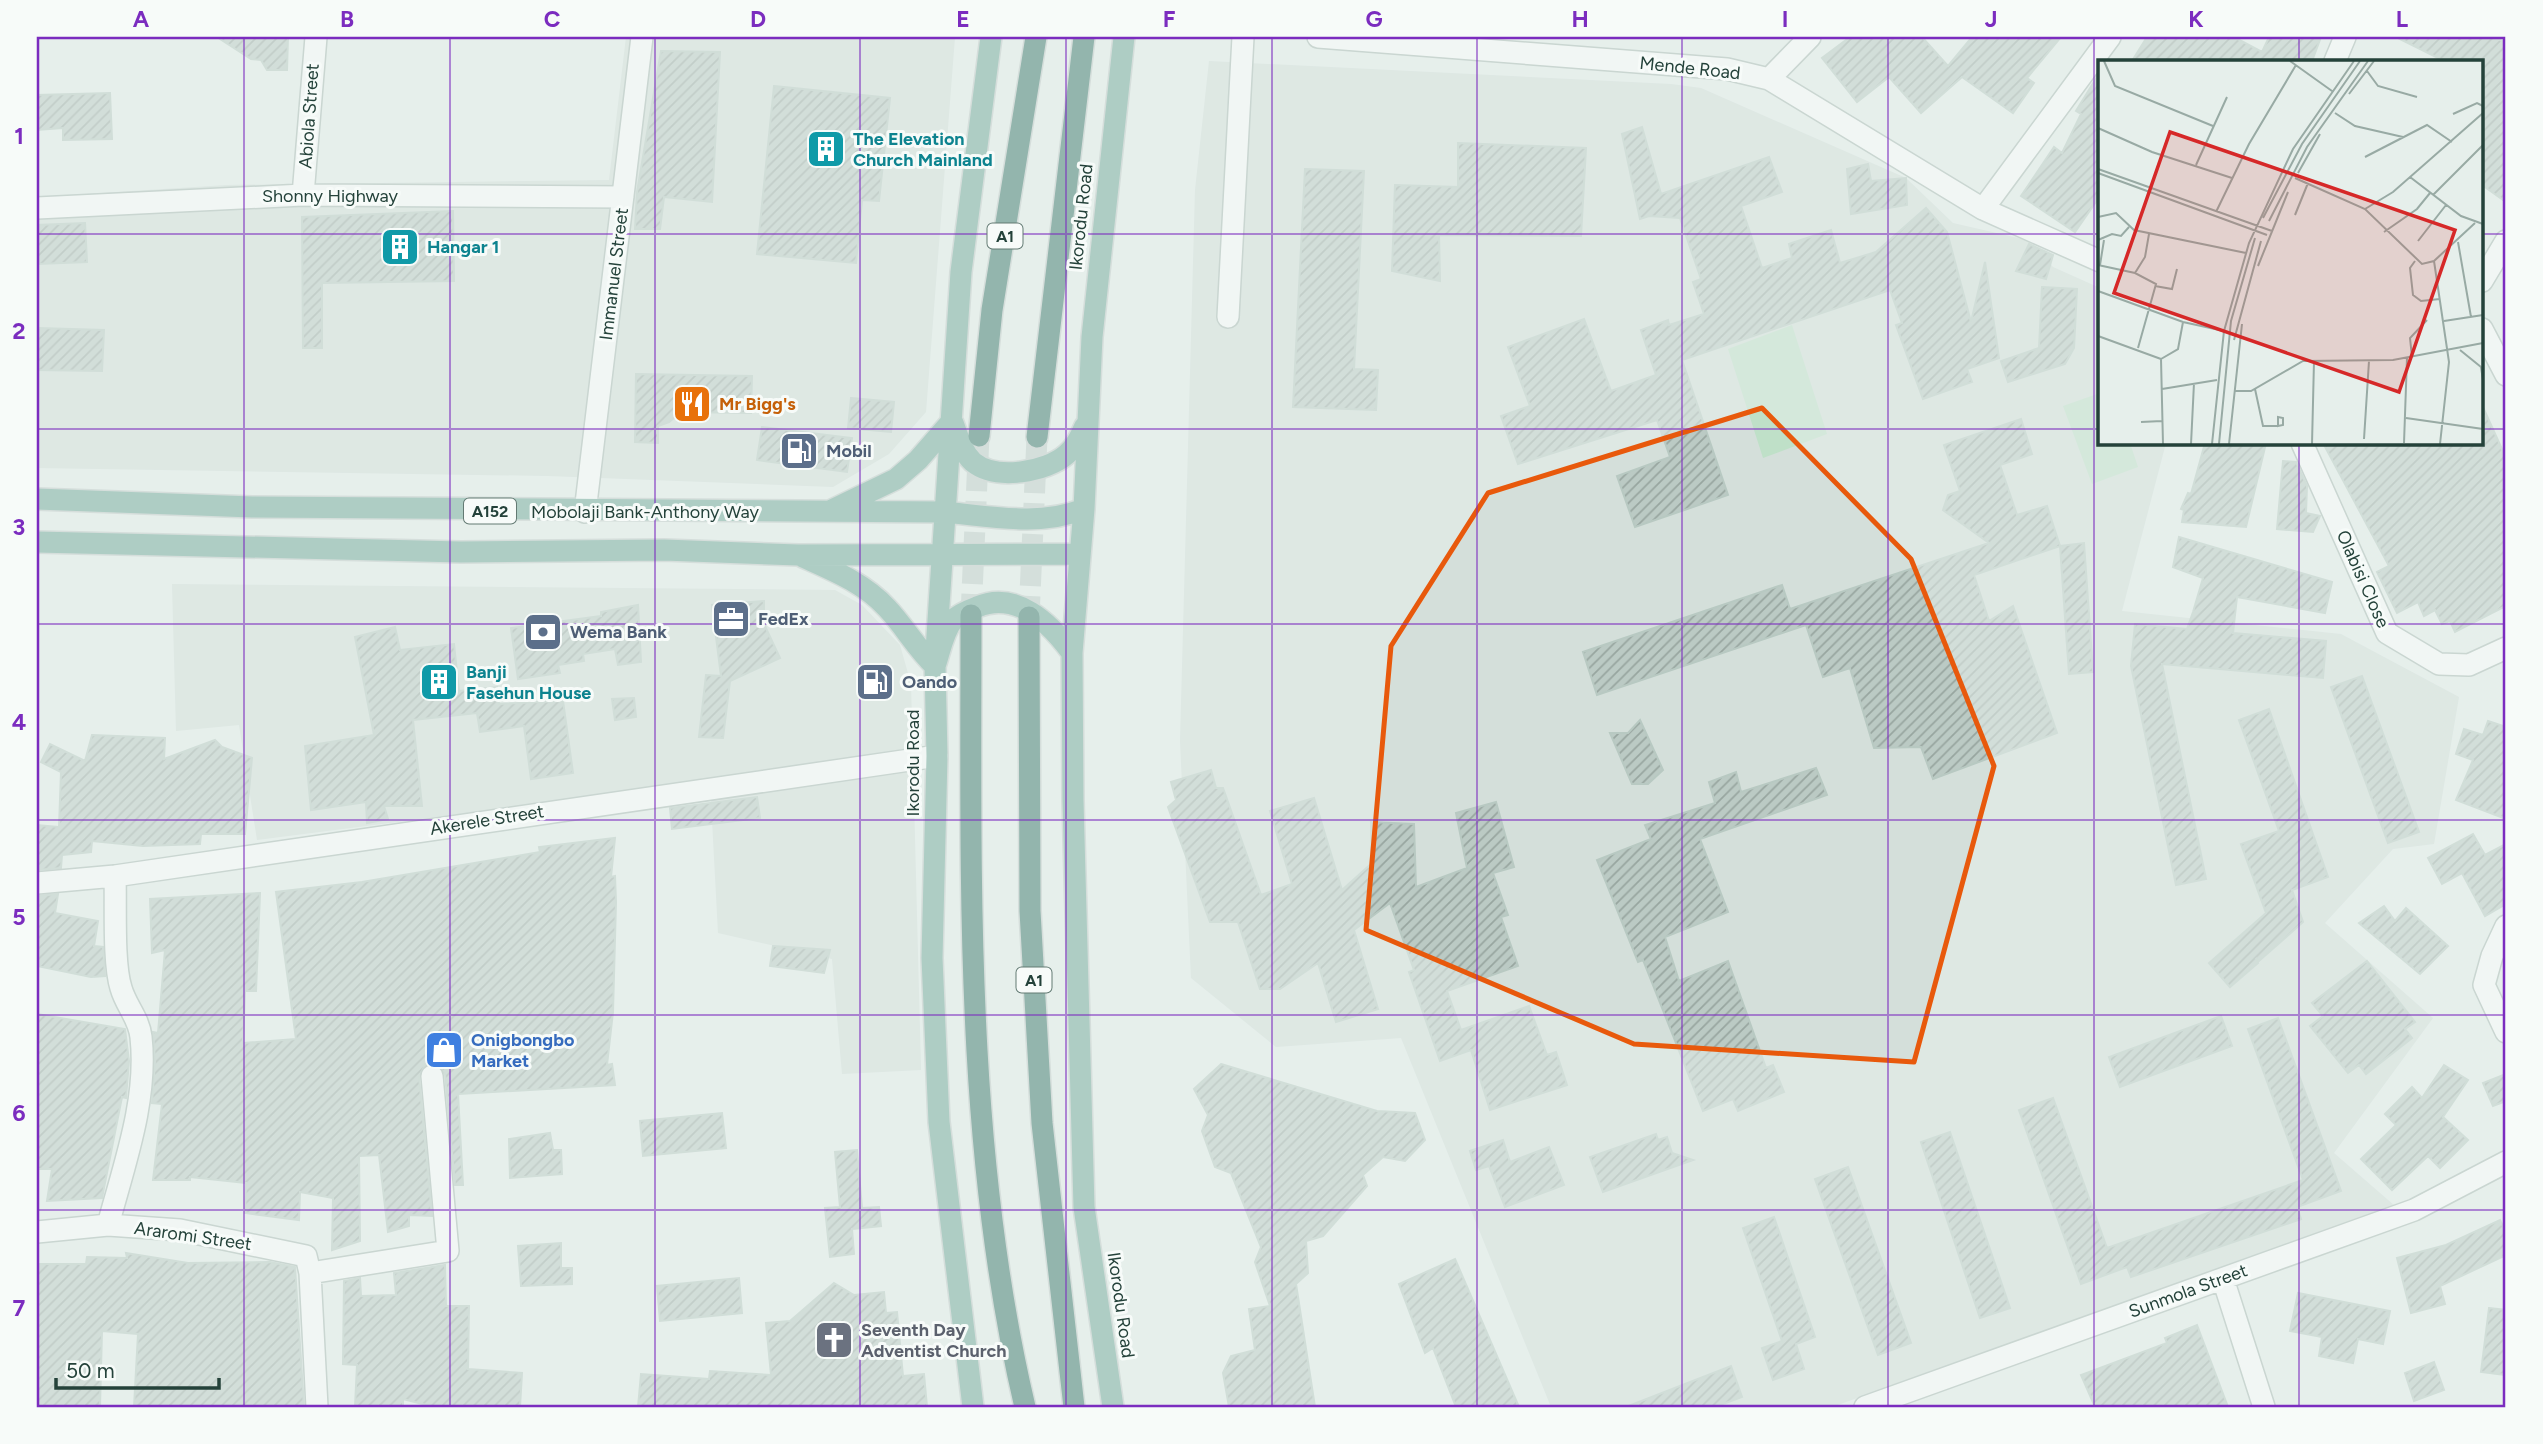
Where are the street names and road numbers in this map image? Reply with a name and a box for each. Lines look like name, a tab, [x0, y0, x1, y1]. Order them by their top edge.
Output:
street label: Mende Road	[1638, 52, 1742, 84]
street label: Abiola Street	[294, 63, 324, 169]
street label: Ikorodu Road	[1064, 163, 1098, 271]
street label: Shonny Highway	[262, 185, 399, 207]
street label: Immanuel Street	[595, 206, 633, 342]
road number: A1	[988, 224, 1023, 248]
road number: A152	[464, 498, 516, 524]
street label: Mobolaji Bank-Anthony Way	[531, 501, 760, 523]
street label: Olabisi Close	[2332, 527, 2394, 631]
street label: Ikorodu Road	[902, 710, 924, 816]
street label: Akerele Street	[428, 800, 546, 840]
road number: A1	[1016, 968, 1052, 992]
street label: Araromi Street	[133, 1217, 253, 1255]
street label: Ikorodu Road	[1103, 1251, 1139, 1359]
street label: Sunmola Street	[2126, 1259, 2251, 1323]

